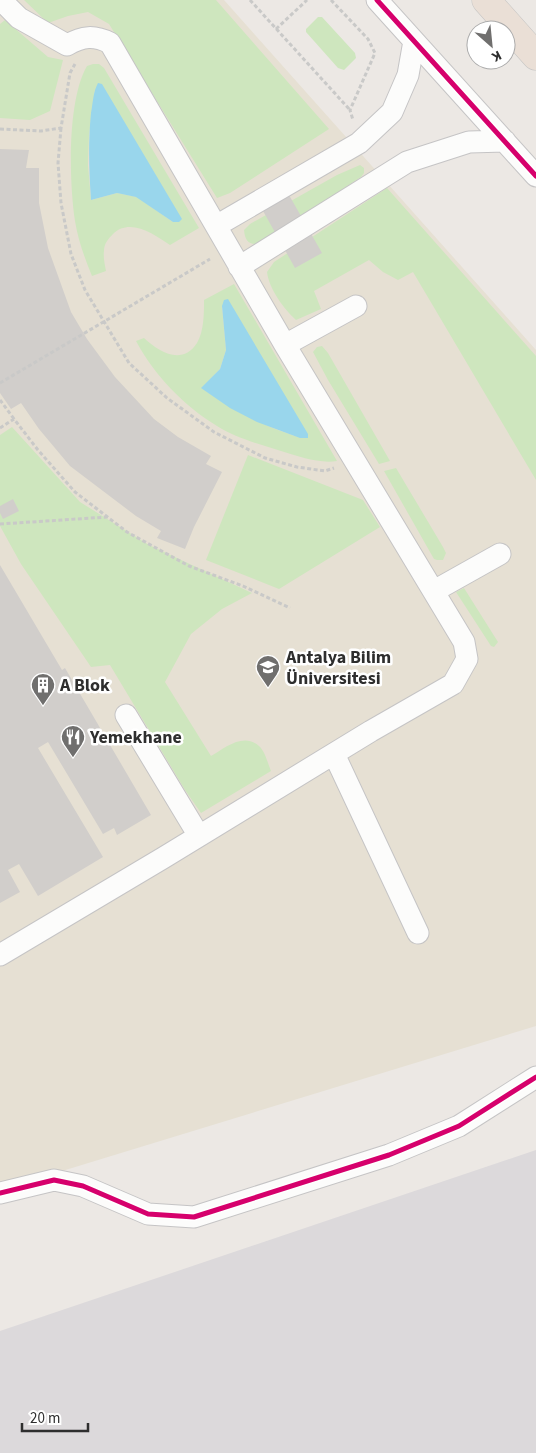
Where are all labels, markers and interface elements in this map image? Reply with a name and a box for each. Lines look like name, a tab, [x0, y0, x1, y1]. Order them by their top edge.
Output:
north arrow	[466, 20, 516, 70]
text: K	[488, 45, 505, 67]
place label: Antalya Bilim Üniversitesi	[285, 645, 391, 691]
school or university icon: Antalya Bilim Üniversitesi	[255, 654, 281, 688]
building icon: A Blok	[30, 672, 56, 706]
place label: A Blok	[59, 673, 110, 698]
restaurant icon: Yemekhane	[60, 724, 86, 758]
place label: Yemekhane	[89, 725, 182, 750]
scale bar	[22, 1400, 89, 1432]
text: 20 m	[30, 1408, 60, 1429]

